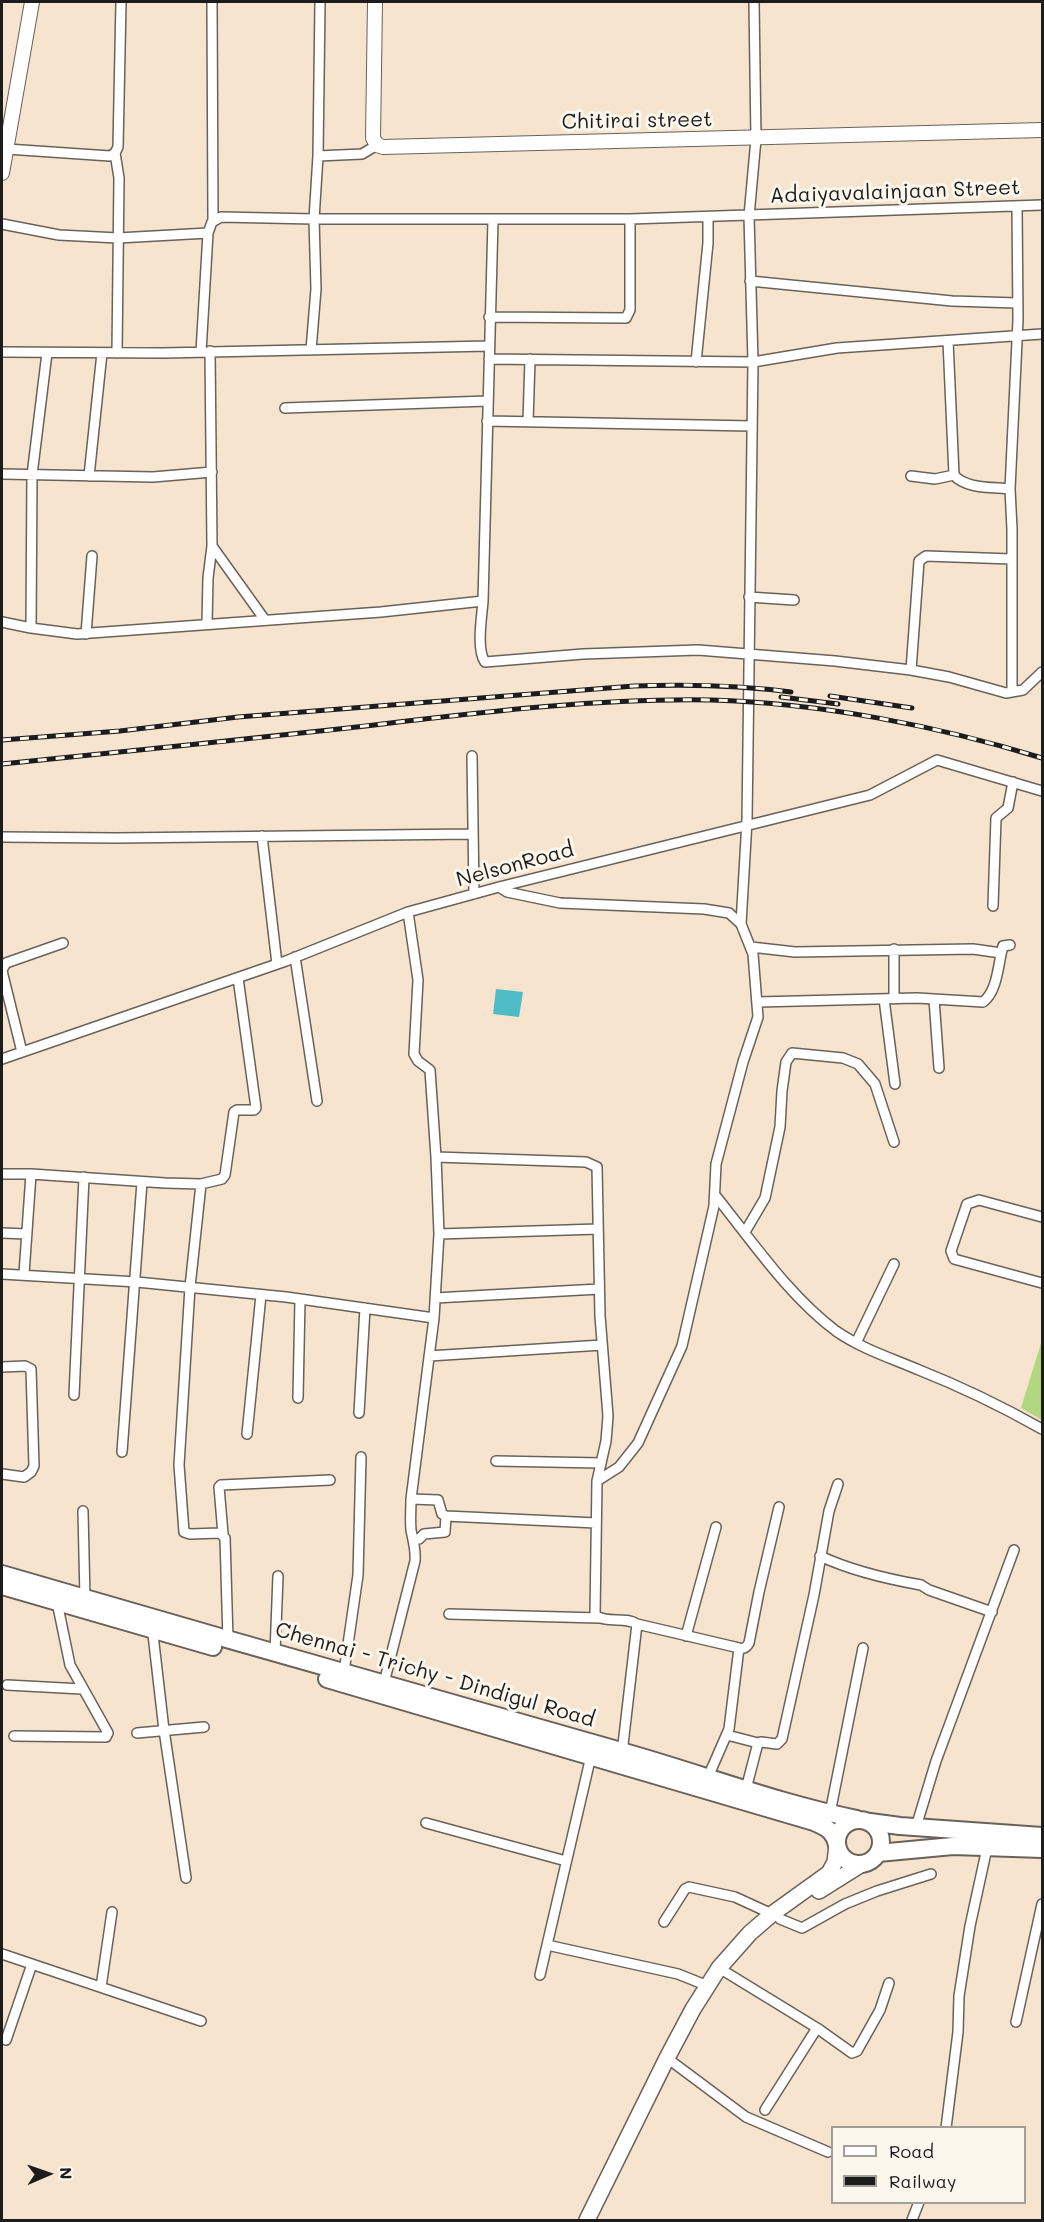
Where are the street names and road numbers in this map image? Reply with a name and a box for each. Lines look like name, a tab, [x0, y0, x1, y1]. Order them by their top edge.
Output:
street label: Chitirai street	[561, 107, 713, 135]
street label: Adaiyavalainjaan Street	[769, 175, 1021, 209]
street label: NelsonRoad	[454, 837, 576, 893]
street label: Chennai - Trichy - Dindigul Road	[272, 1617, 598, 1733]

